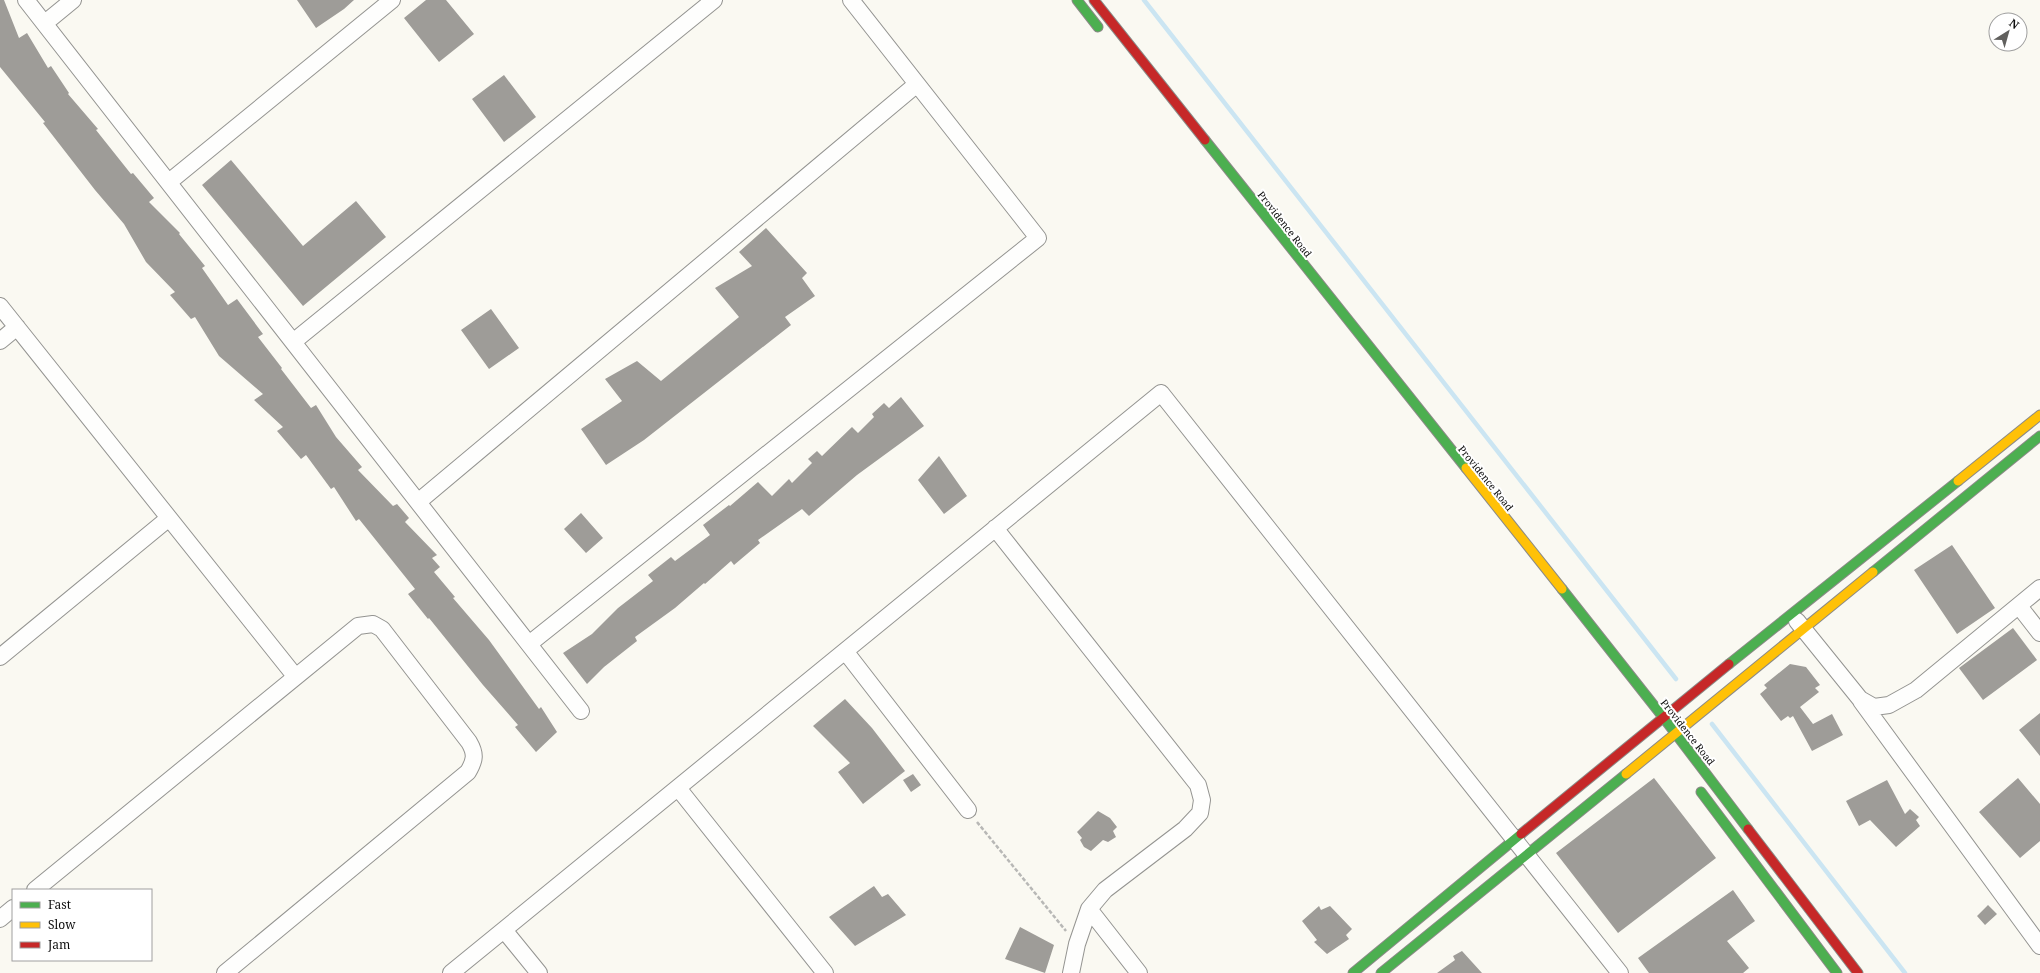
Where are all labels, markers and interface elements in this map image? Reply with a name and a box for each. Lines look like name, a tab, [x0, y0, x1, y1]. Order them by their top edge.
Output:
north arrow	[1988, 12, 2028, 52]
text: N	[2006, 15, 2023, 32]
street label: Providence Road	[1255, 188, 1315, 260]
street label: Providence Road	[1455, 442, 1517, 514]
street label: Providence Road	[1658, 696, 1718, 768]
legend	[12, 889, 152, 961]
text: Fast	[48, 896, 71, 913]
text: Slow	[48, 916, 76, 933]
text: Jam	[47, 936, 70, 953]

